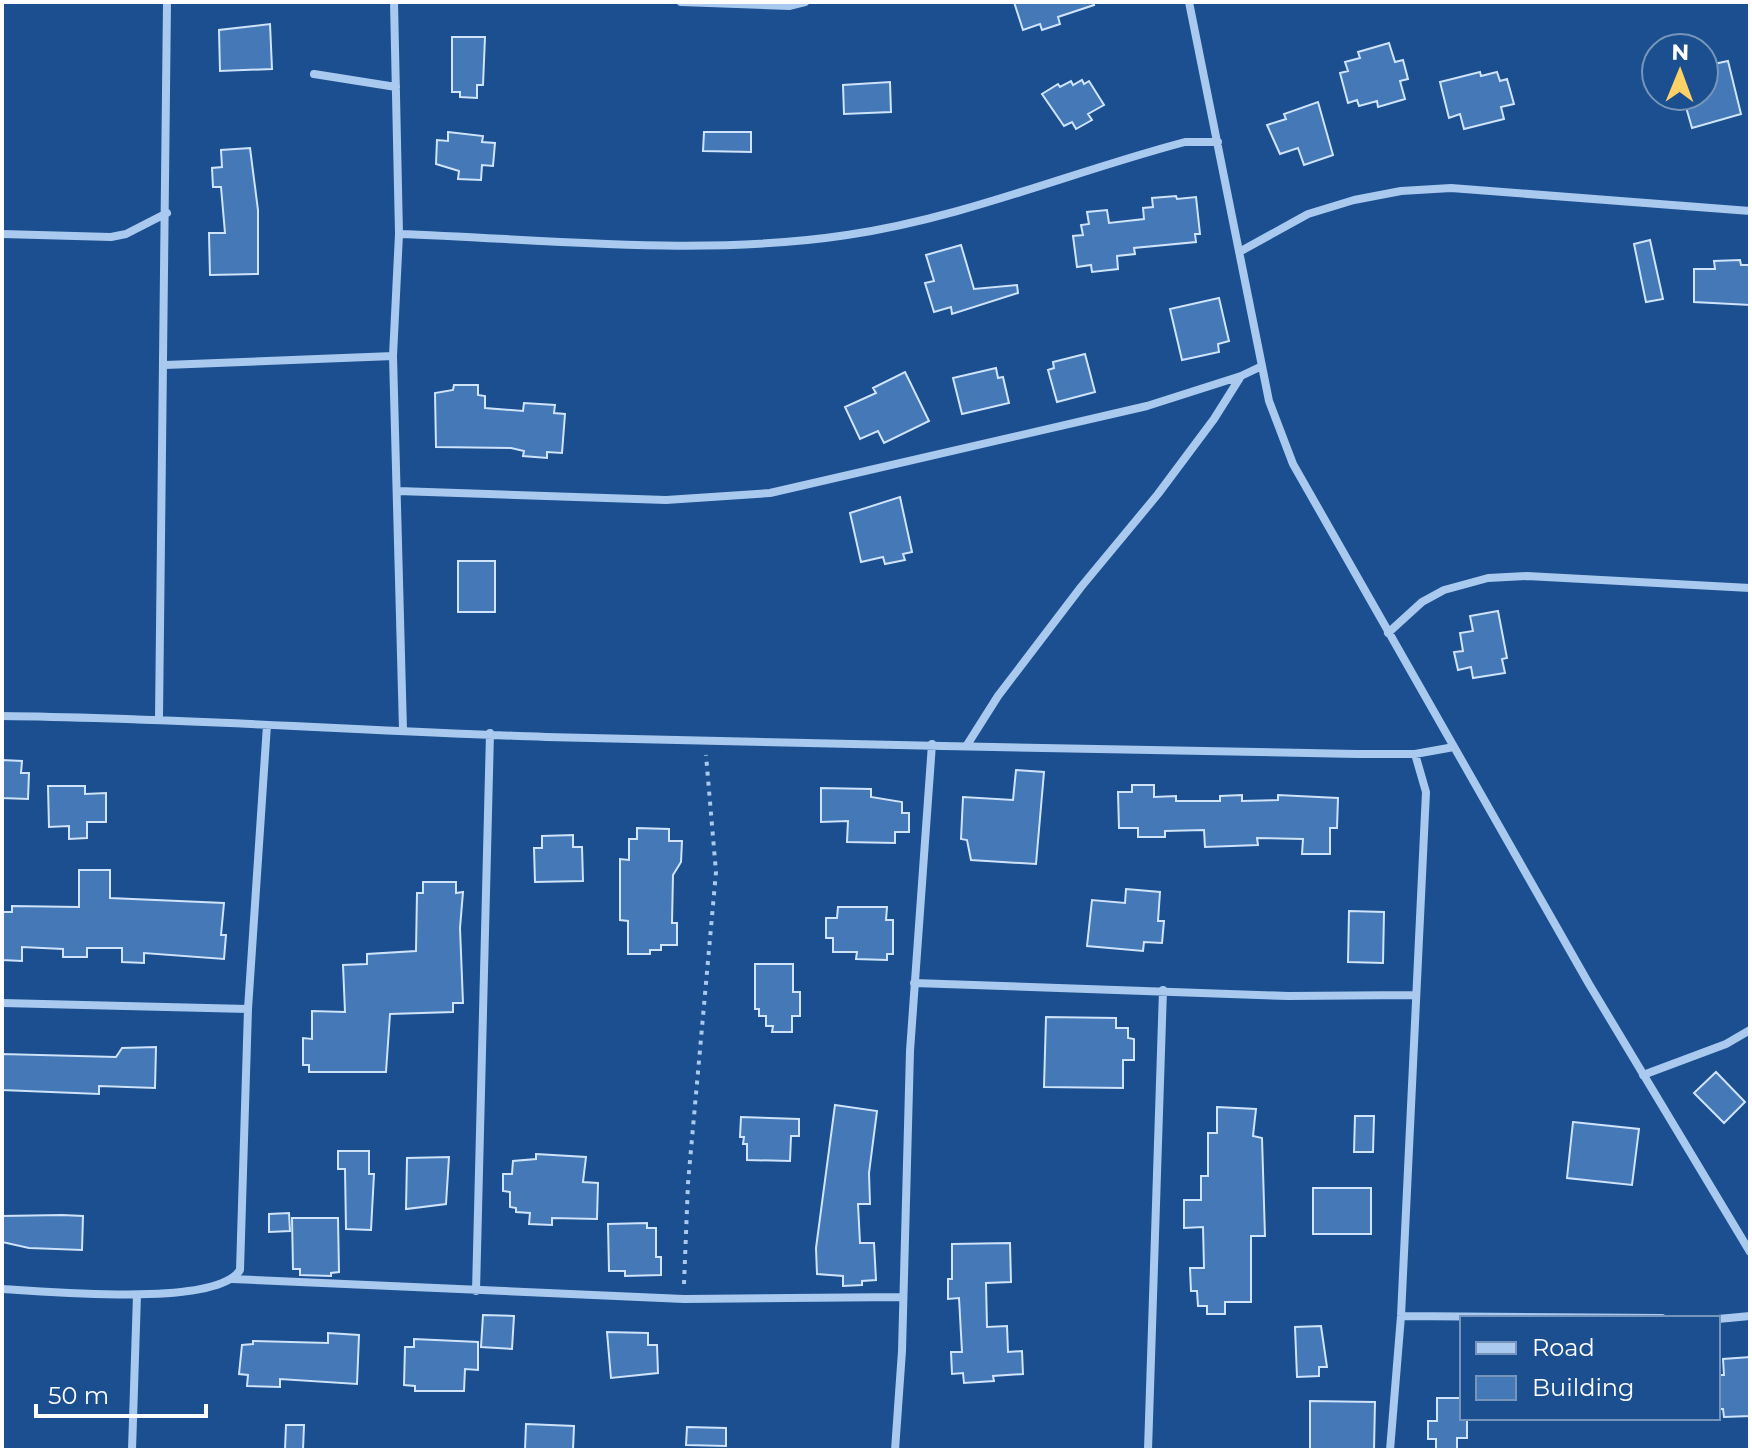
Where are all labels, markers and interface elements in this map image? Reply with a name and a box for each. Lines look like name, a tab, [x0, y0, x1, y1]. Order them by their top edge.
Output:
north arrow	[1640, 32, 1720, 112]
text: N	[1671, 39, 1689, 66]
legend	[1460, 1316, 1720, 1420]
text: Road	[1532, 1333, 1595, 1362]
scale bar	[36, 1368, 206, 1418]
text: Building	[1532, 1373, 1635, 1402]
text: 50 m	[48, 1381, 109, 1410]

